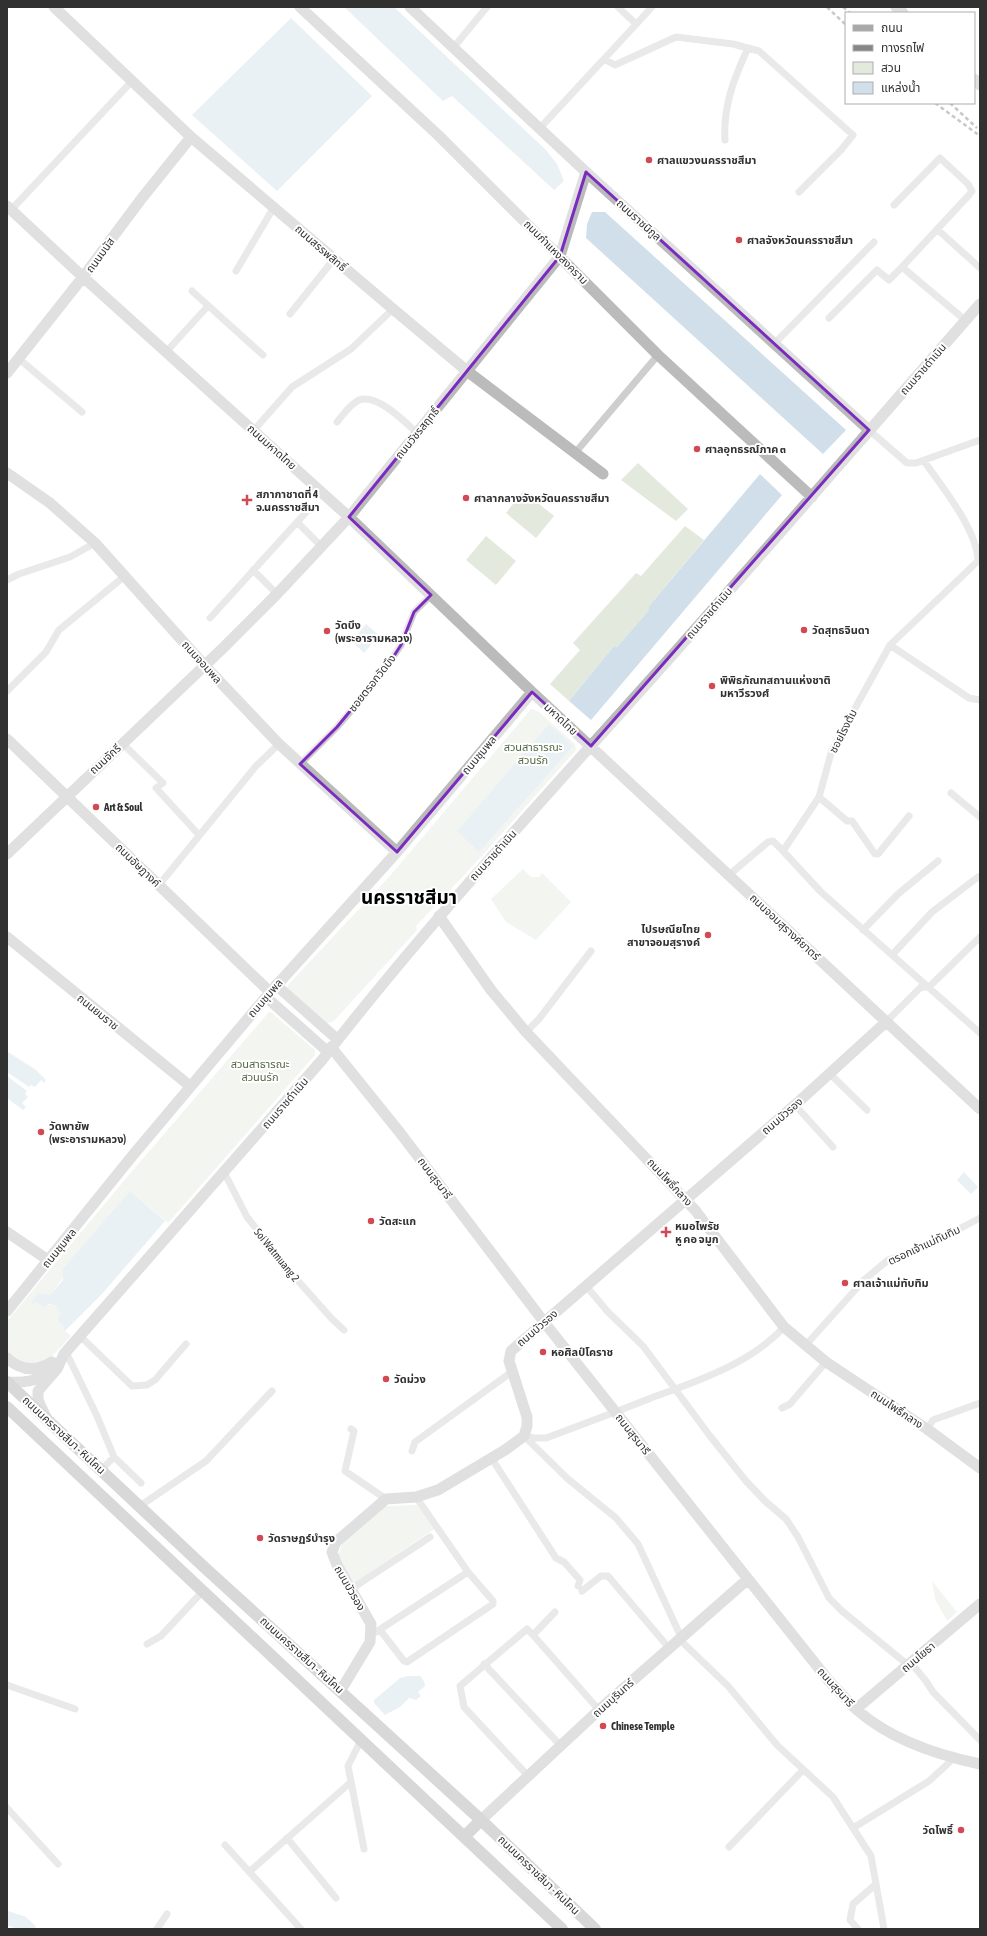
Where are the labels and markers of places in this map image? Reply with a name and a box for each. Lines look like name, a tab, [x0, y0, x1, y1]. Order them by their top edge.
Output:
place label: ศาลแขวงนครราชสีมา	[657, 154, 756, 166]
marker: ศาลแขวงนครราชสีมา	[644, 155, 654, 165]
place label: ศาลจังหวัดนครราชสีมา	[747, 234, 853, 246]
marker: ศาลจังหวัดนครราชสีมา	[734, 235, 744, 245]
place label: ศาลอุทธรณ์ภาค ๓	[705, 443, 786, 456]
marker: ศาลอุทธรณ์ภาค ๓	[692, 444, 702, 454]
place label: สภากาชาดที่ 4 จ.นครราชสีมา	[256, 486, 320, 513]
place label: ศาลากลางจังหวัดนครราชสีมา	[474, 492, 610, 504]
marker: ศาลากลางจังหวัดนครราชสีมา	[461, 493, 471, 503]
marker: สภากาชาดที่ 4 จ.นครราชสีมา	[241, 494, 253, 506]
place label: วัดบึง (พระอารามหลวง)	[335, 619, 413, 644]
place label: วัดสุทธจินดา	[812, 624, 870, 637]
marker: วัดสุทธจินดา	[799, 625, 809, 635]
marker: วัดบึง (พระอารามหลวง)	[322, 626, 332, 636]
place label: พิพิธภัณฑสถานแห่งชาติ มหาวีรวงศ์	[720, 674, 831, 699]
marker: พิพิธภัณฑสถานแห่งชาติ มหาวีรวงศ์	[707, 681, 717, 691]
place label: Art & Soul	[103, 801, 144, 813]
marker: Art & Soul	[91, 802, 101, 812]
place label: ไปรษณียไทย สาขาจอมสุรางค์	[627, 923, 700, 949]
marker: ไปรษณียไทย สาขาจอมสุรางค์	[703, 930, 713, 940]
place label: วัดพายัพ (พระอารามหลวง)	[49, 1120, 127, 1145]
marker: วัดพายัพ (พระอารามหลวง)	[36, 1127, 46, 1137]
place label: วัดสะแก	[379, 1215, 416, 1227]
marker: วัดสะแก	[366, 1216, 376, 1226]
place label: หมอไพรัช หู คอ จมูก	[675, 1220, 719, 1246]
marker: หมอไพรัช หู คอ จมูก	[660, 1226, 672, 1238]
place label: ศาลเจ้าแม่ทับทิม	[853, 1277, 929, 1289]
marker: ศาลเจ้าแม่ทับทิม	[840, 1278, 850, 1288]
place label: หอศิลป์โคราช	[551, 1346, 613, 1358]
marker: หอศิลป์โคราช	[538, 1347, 548, 1357]
place label: วัดม่วง	[394, 1373, 426, 1385]
marker: วัดม่วง	[381, 1374, 391, 1384]
place label: วัดราษฏร์บำรุง	[268, 1532, 335, 1545]
marker: วัดราษฏร์บำรุง	[255, 1533, 265, 1543]
place label: Chinese Temple	[611, 1720, 675, 1732]
marker: Chinese Temple	[598, 1721, 608, 1731]
place label: วัดโพธิ์	[923, 1823, 954, 1836]
marker: วัดโพธิ์	[956, 1825, 966, 1835]

